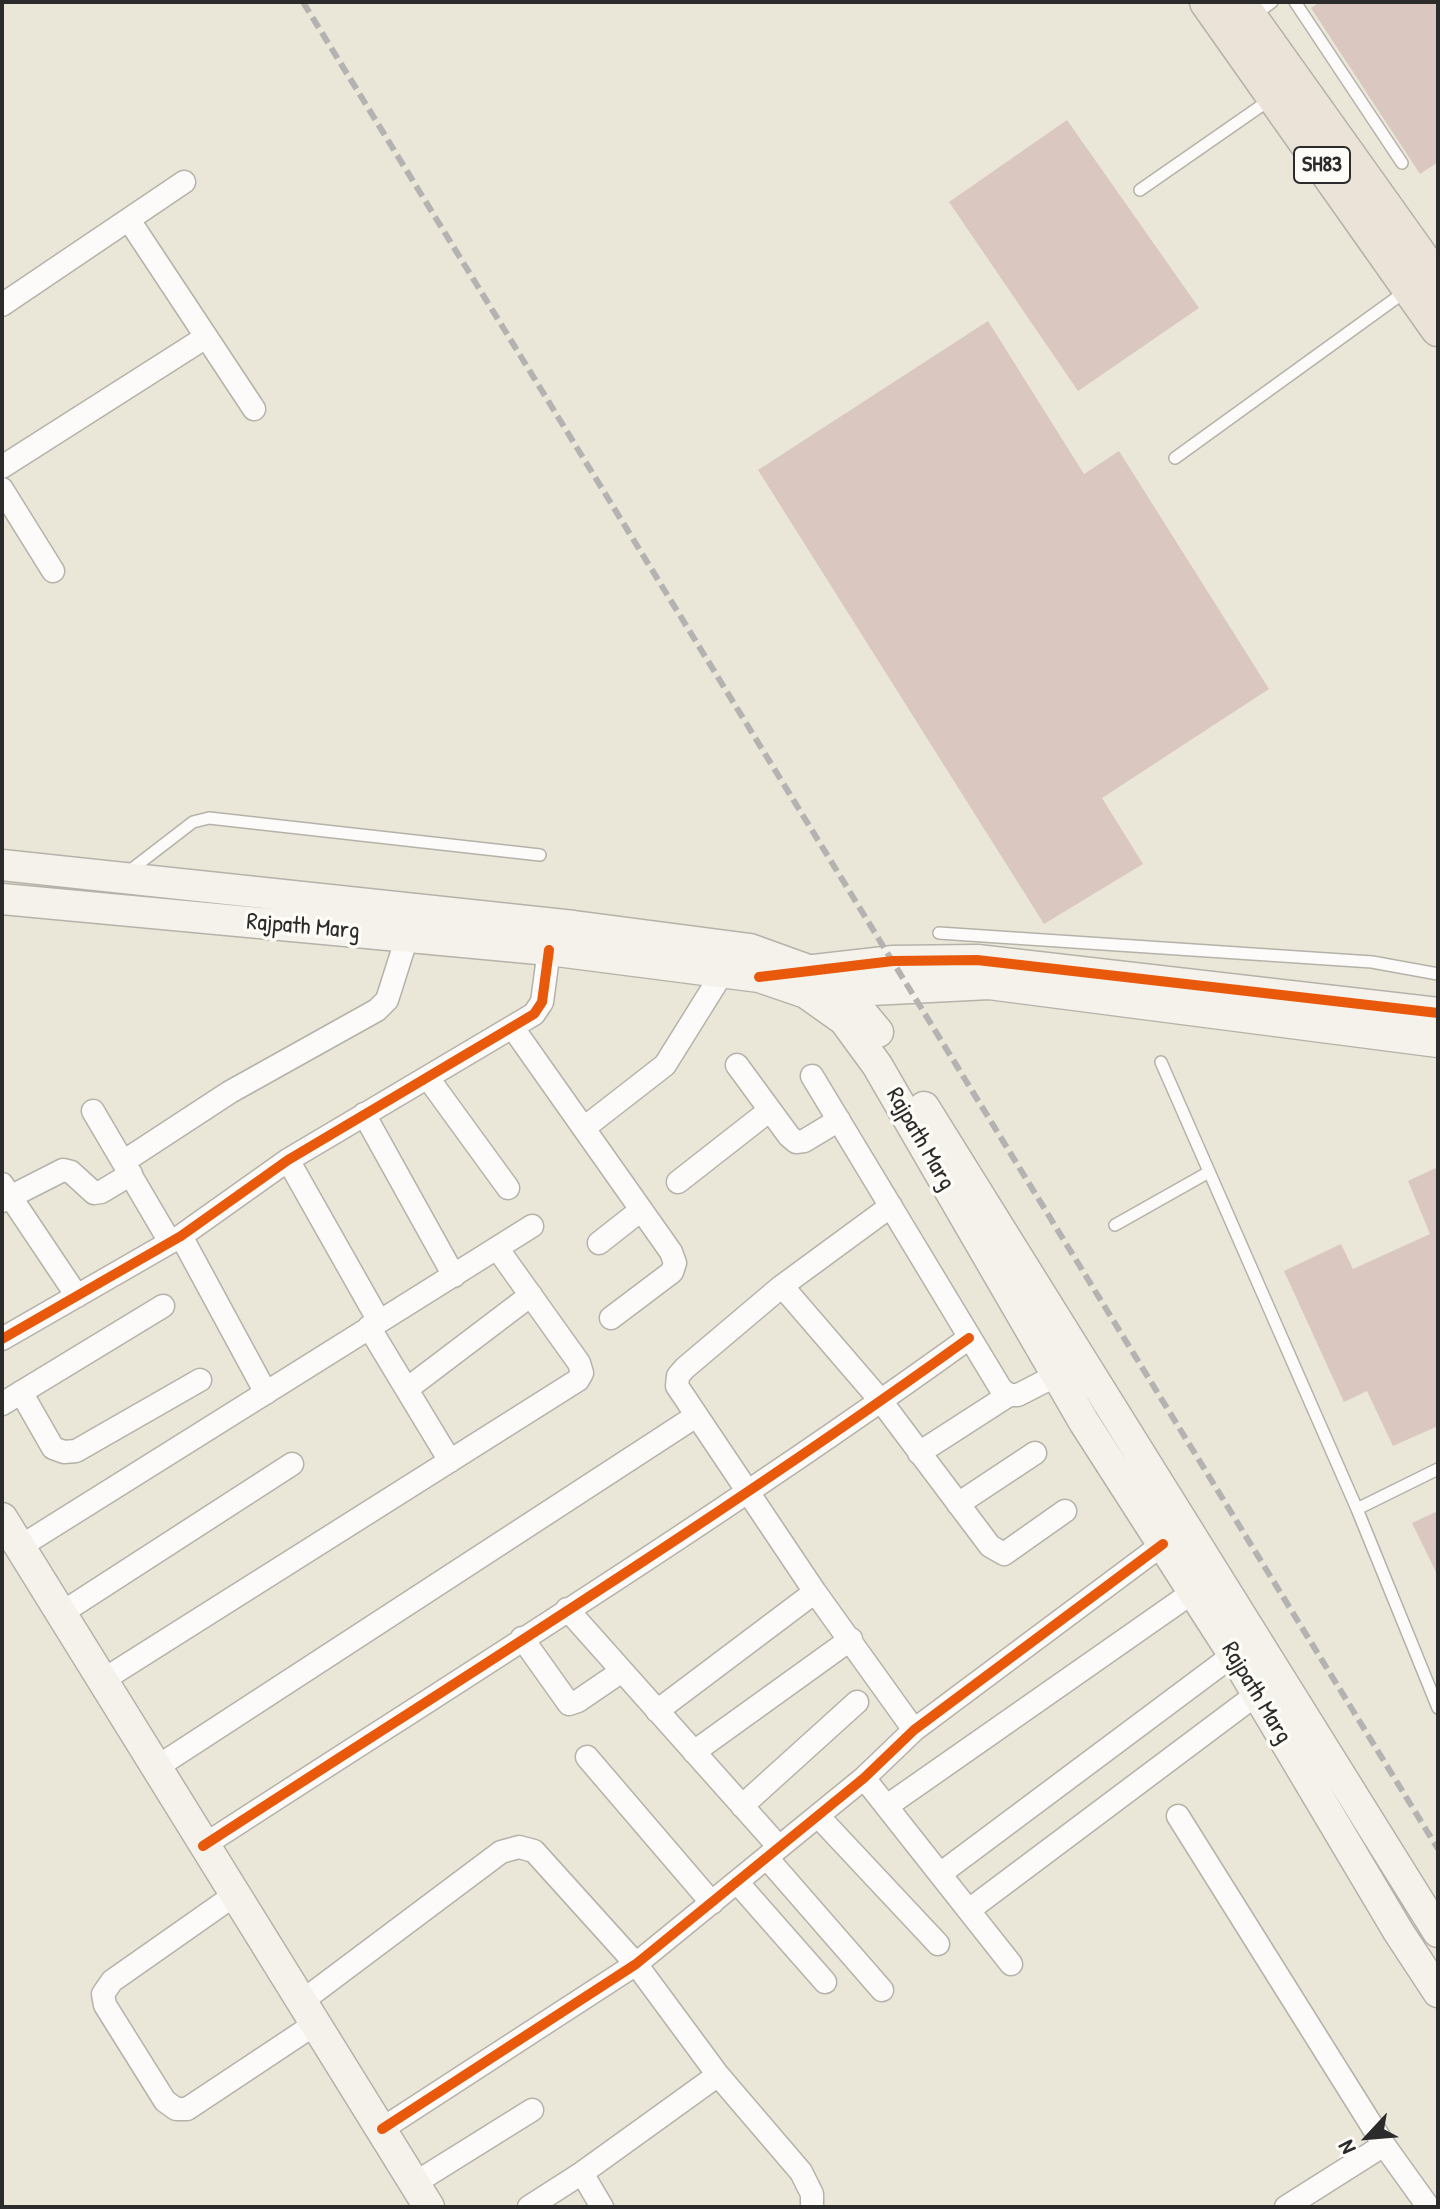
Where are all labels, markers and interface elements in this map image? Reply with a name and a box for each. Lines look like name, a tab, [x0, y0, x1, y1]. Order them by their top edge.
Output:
road number: SH83	[1294, 147, 1350, 183]
street label: Rajpath Marg	[245, 908, 361, 946]
street label: Rajpath Marg	[879, 1083, 961, 1195]
street label: Rajpath Marg	[1215, 1637, 1297, 1749]
north arrow	[1328, 2097, 1408, 2177]
text: N	[1330, 2136, 1362, 2159]

